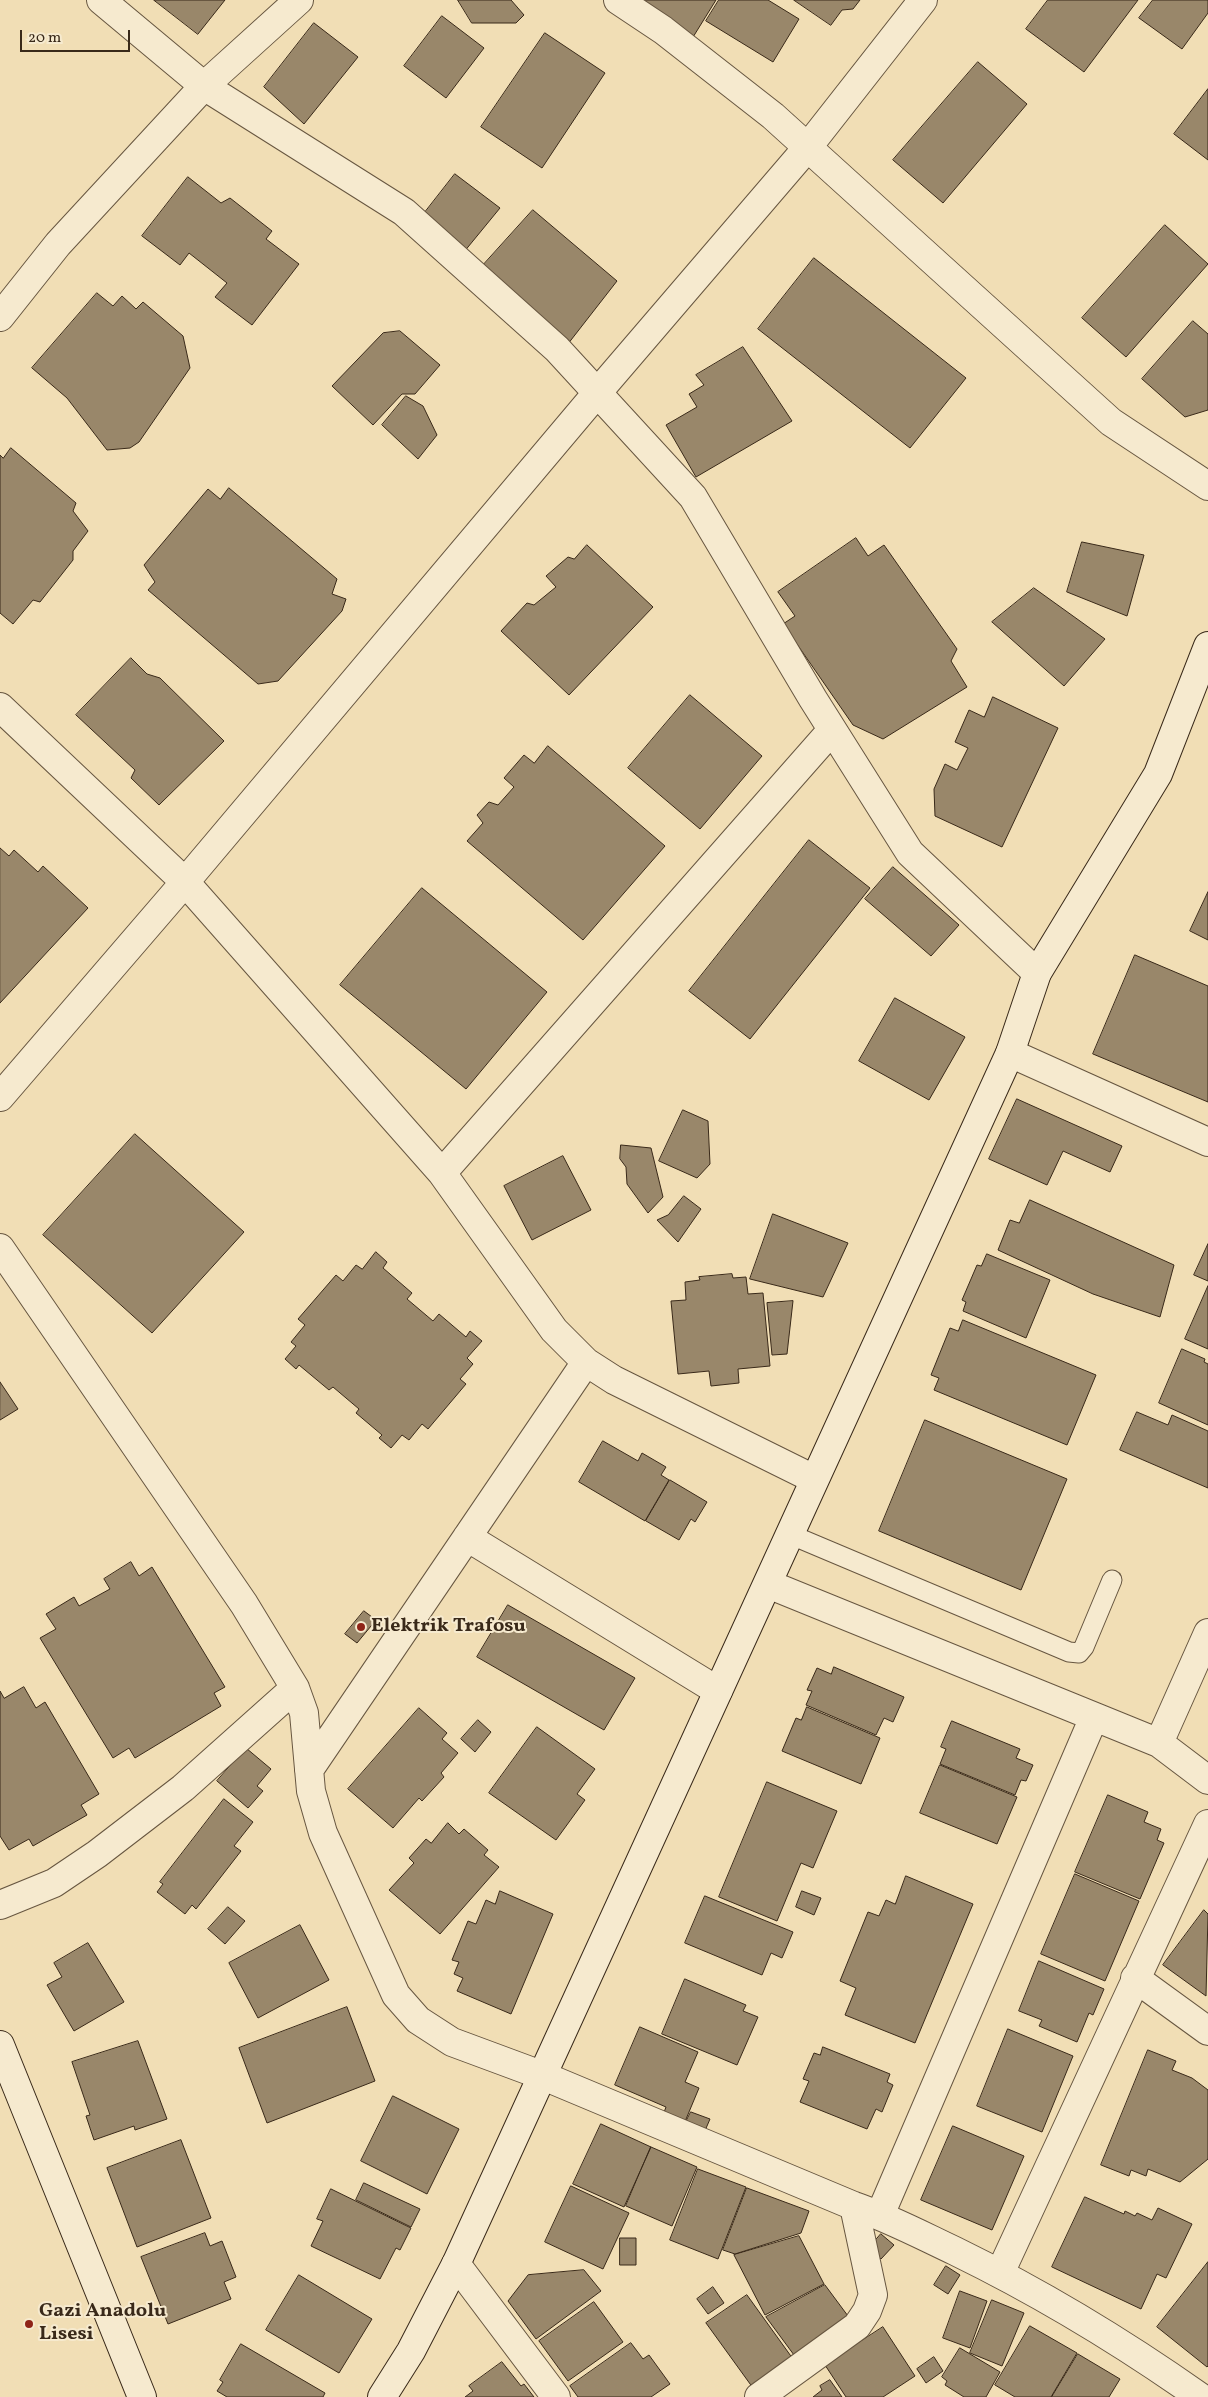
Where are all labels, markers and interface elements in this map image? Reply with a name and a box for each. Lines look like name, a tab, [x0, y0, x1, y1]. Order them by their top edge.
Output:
scale bar	[22, 20, 132, 52]
text: 20 m	[28, 28, 61, 49]
place label: Elektrik Trafosu	[371, 1615, 526, 1639]
marker: Elektrik Trafosu	[355, 1621, 367, 1633]
place label: Gazi Anadolu Lisesi	[39, 2300, 166, 2347]
marker: Gazi Anadolu Lisesi	[23, 2318, 35, 2330]

